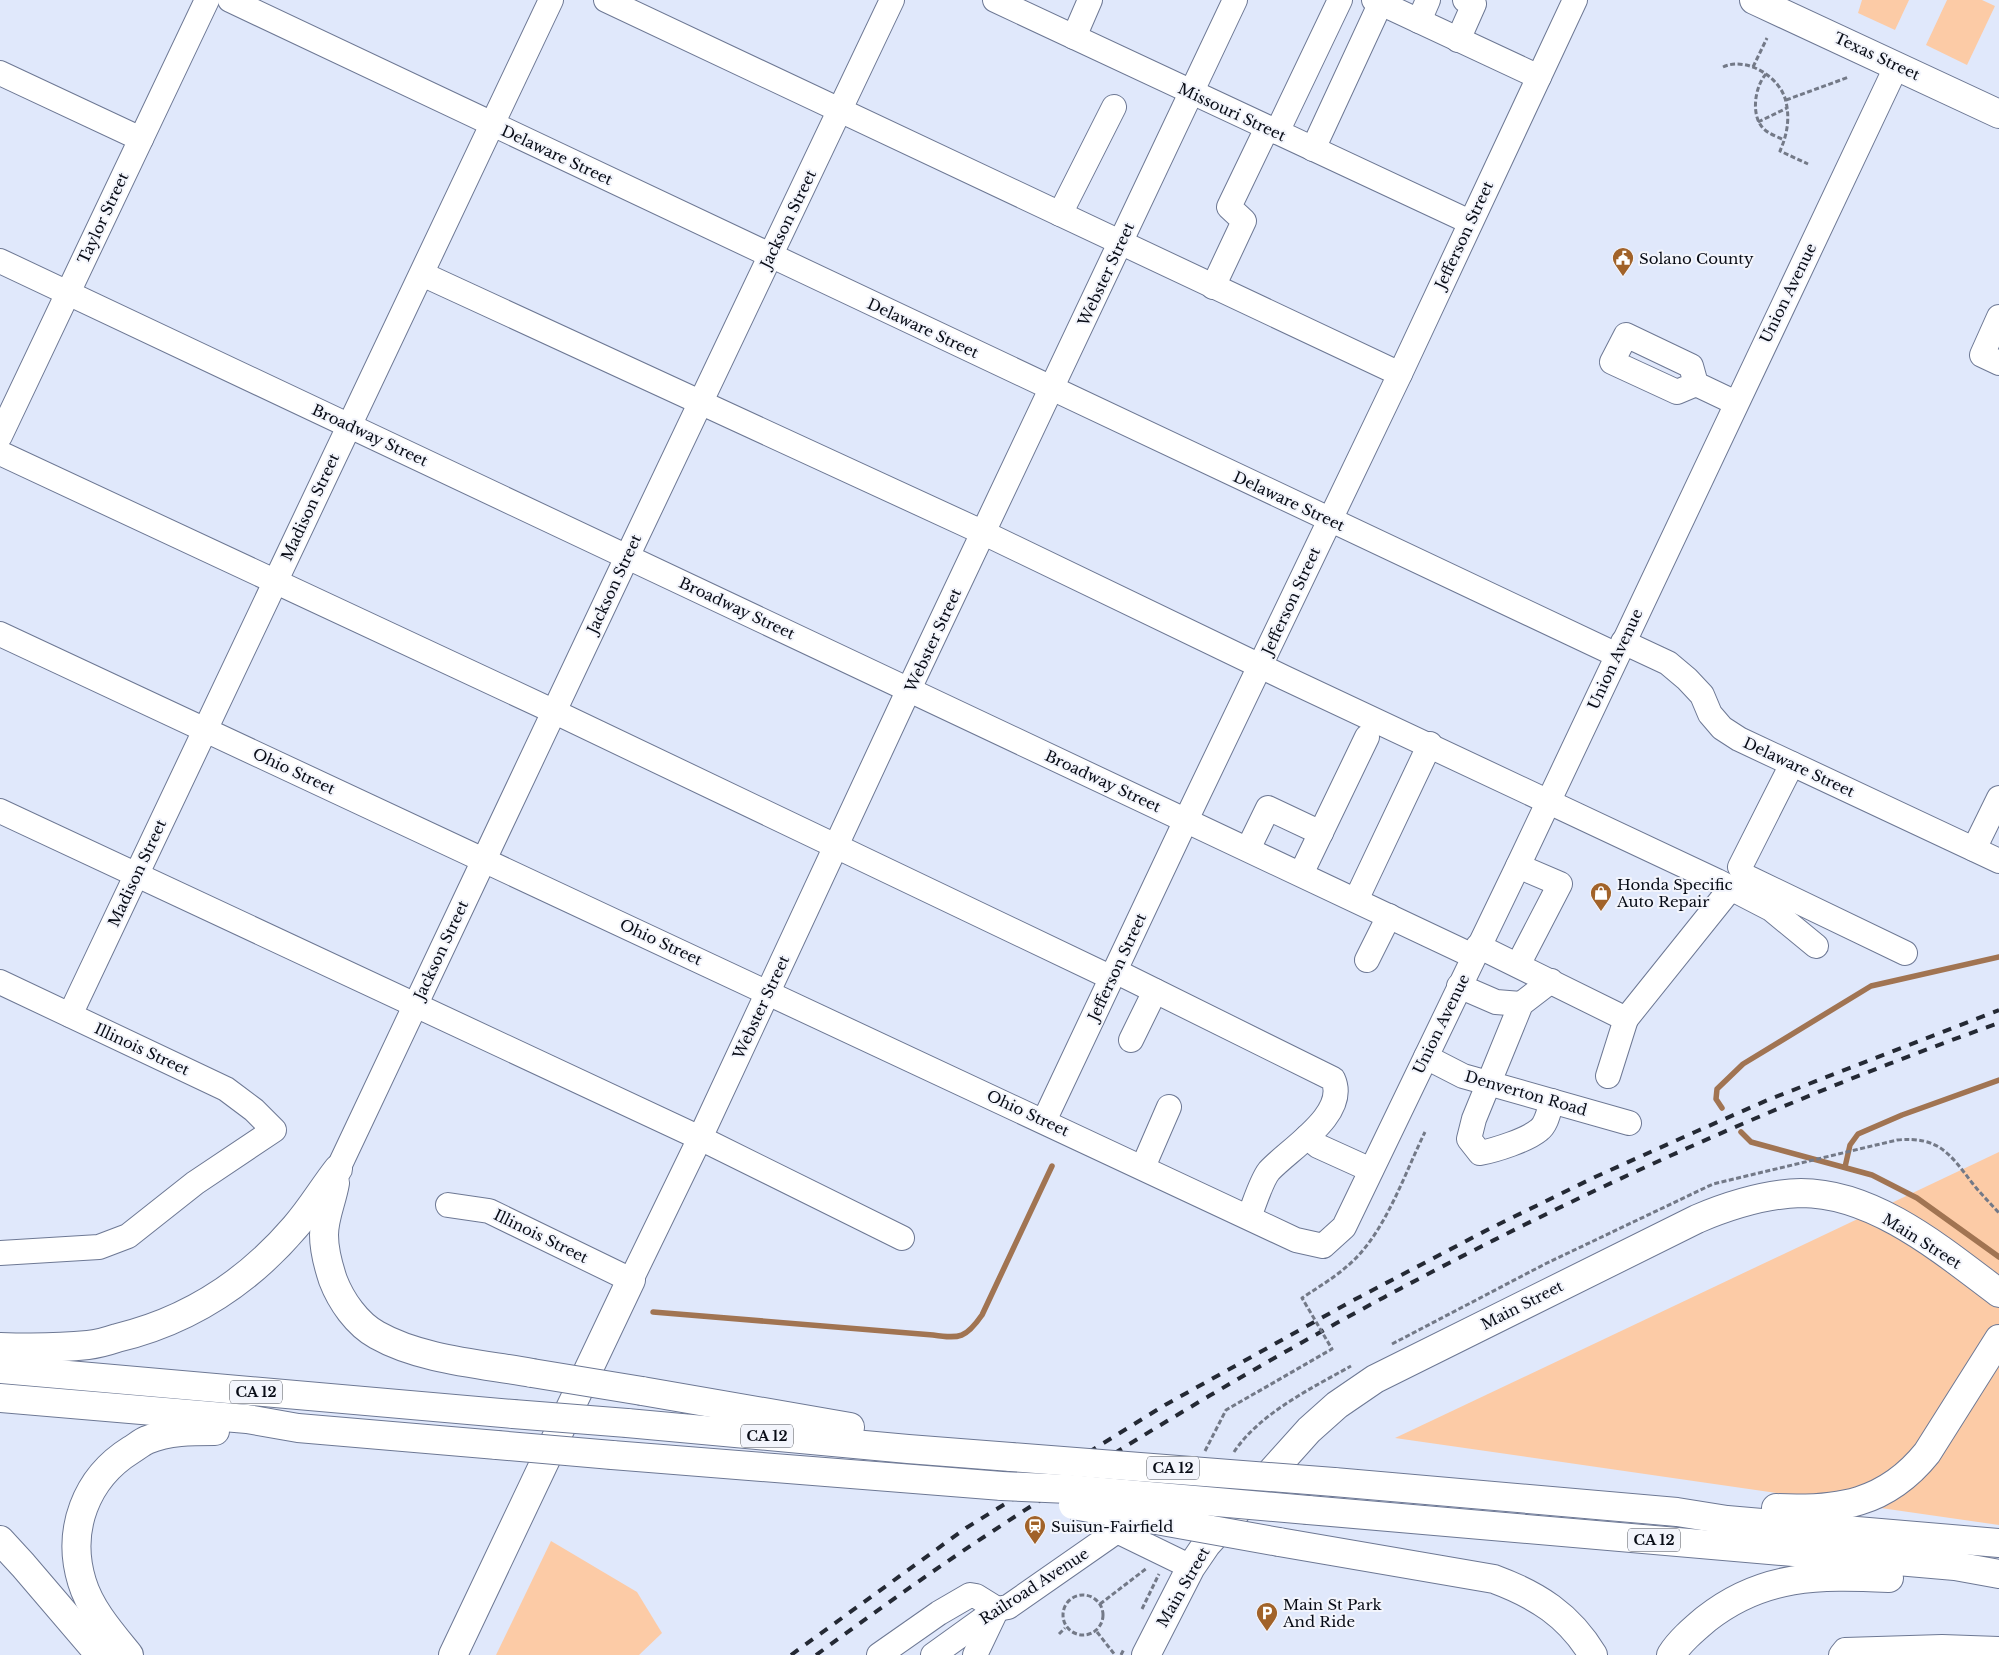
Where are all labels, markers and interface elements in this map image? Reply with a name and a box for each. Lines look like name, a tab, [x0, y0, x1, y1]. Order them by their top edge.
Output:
street label: Texas Street	[1831, 28, 1923, 84]
street label: Missouri Street	[1175, 79, 1289, 145]
street label: Delaware Street	[498, 121, 616, 189]
street label: Jackson Street	[755, 166, 820, 273]
street label: Taylor Street	[74, 169, 133, 267]
street label: Jefferson Street	[1430, 178, 1497, 294]
street label: Webster Street	[1073, 219, 1138, 330]
street label: Union Avenue	[1756, 240, 1820, 346]
public building icon: Solano County	[1611, 246, 1635, 277]
place label: Solano County	[1639, 249, 1754, 268]
street label: Delaware Street	[864, 294, 982, 362]
street label: Broadway Street	[309, 400, 431, 470]
street label: Madison Street	[277, 450, 343, 564]
street label: Delaware Street	[1230, 467, 1348, 535]
street label: Jackson Street	[582, 531, 645, 638]
street label: Jefferson Street	[1257, 544, 1324, 660]
street label: Broadway Street	[676, 573, 798, 643]
street label: Webster Street	[900, 585, 965, 696]
street label: Union Avenue	[1583, 606, 1647, 712]
street label: Delaware Street	[1740, 733, 1858, 801]
street label: Ohio Street	[250, 744, 339, 798]
street label: Broadway Street	[1042, 746, 1164, 816]
street label: Madison Street	[104, 816, 170, 930]
place label: Honda Specific Auto Repair	[1616, 875, 1733, 911]
shop icon: Honda Specific Auto Repair	[1589, 881, 1613, 912]
street label: Jackson Street	[409, 897, 472, 1004]
street label: Jefferson Street	[1083, 910, 1150, 1026]
street label: Ohio Street	[617, 915, 706, 969]
street label: Webster Street	[728, 952, 793, 1063]
street label: Union Avenue	[1409, 971, 1473, 1077]
street label: Illinois Street	[91, 1019, 193, 1079]
street label: Denverton Road	[1463, 1066, 1589, 1120]
street label: Ohio Street	[984, 1086, 1073, 1140]
street label: Illinois Street	[491, 1205, 592, 1267]
street label: Main Street	[1879, 1209, 1965, 1273]
street label: Main Street	[1478, 1276, 1566, 1334]
road number: CA 12	[230, 1380, 282, 1404]
road number: CA 12	[741, 1424, 793, 1448]
road number: CA 12	[1147, 1456, 1199, 1480]
station icon: Suisun-Fairfield	[1023, 1514, 1047, 1545]
place label: Suisun-Fairfield	[1051, 1517, 1173, 1536]
road number: CA 12	[1628, 1528, 1680, 1552]
street label: Main Street	[1152, 1543, 1214, 1631]
street label: Railroad Avenue	[976, 1544, 1092, 1628]
place label: Main St Park And Ride	[1282, 1595, 1383, 1631]
parking icon: Main St Park And Ride	[1255, 1601, 1279, 1632]

